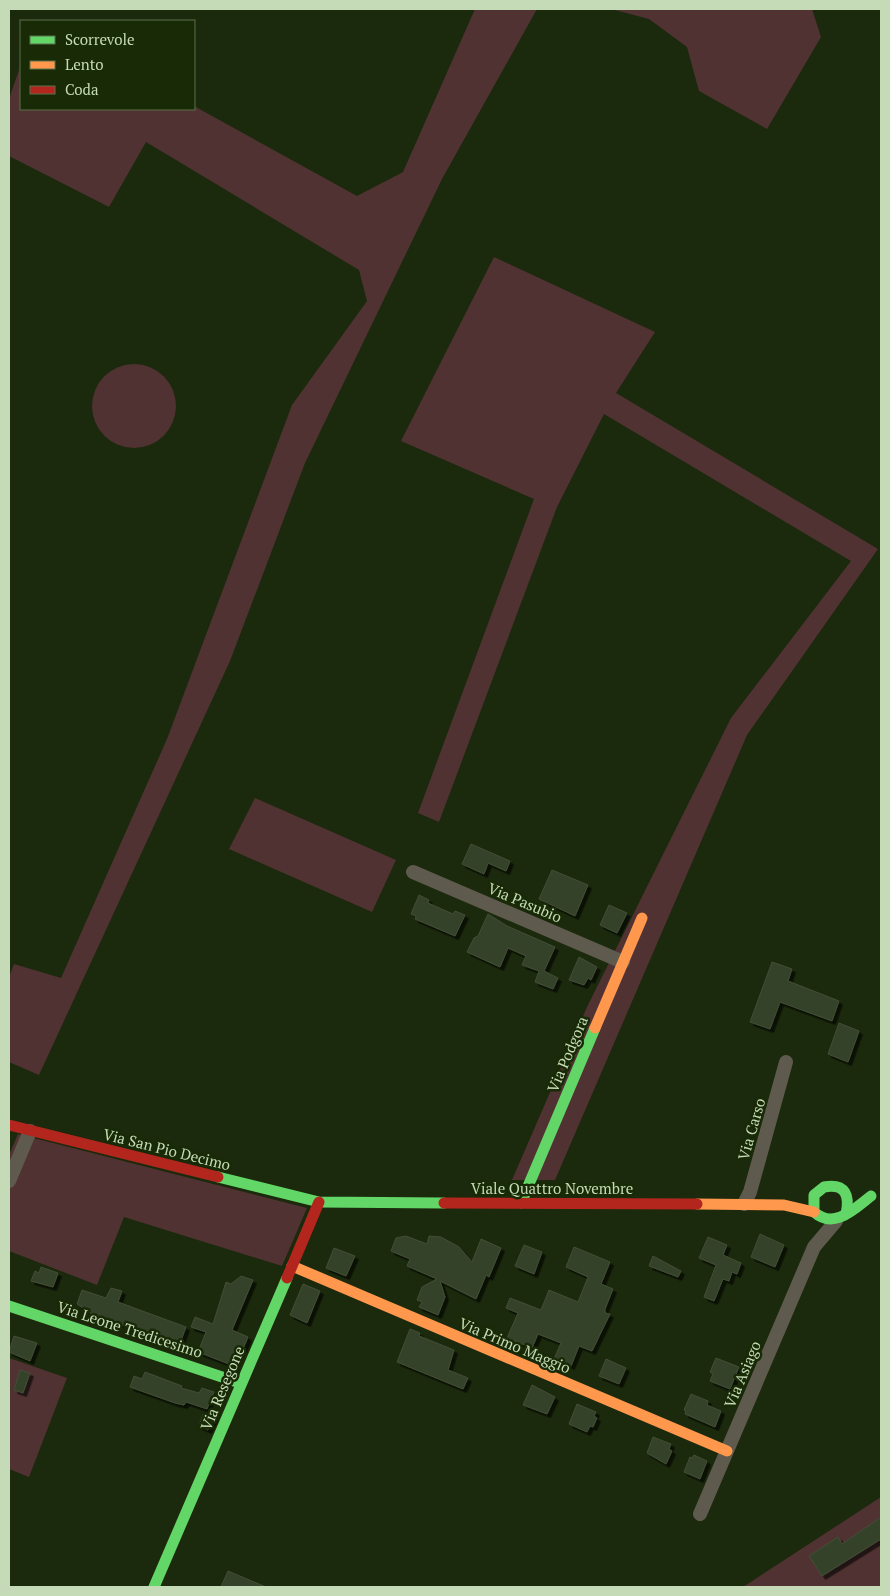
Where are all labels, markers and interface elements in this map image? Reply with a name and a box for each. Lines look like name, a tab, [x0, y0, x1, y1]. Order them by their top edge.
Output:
legend	[20, 20, 195, 110]
text: Scorrevole	[65, 29, 135, 49]
text: Lento	[65, 54, 104, 74]
text: Coda	[65, 79, 99, 99]
street label: Via Pasubio	[485, 877, 565, 927]
street label: Via Podgora	[542, 1013, 592, 1095]
street label: Via Carso	[733, 1096, 769, 1162]
street label: Via San Pio Decimo	[101, 1124, 233, 1174]
street label: Viale Quattro Novembre	[471, 1178, 633, 1198]
street label: Via Leone Tredicesimo	[55, 1296, 205, 1362]
street label: Via Primo Maggio	[456, 1312, 574, 1378]
street label: Via Asiago	[719, 1338, 765, 1410]
street label: Via Resegone	[195, 1343, 249, 1433]

